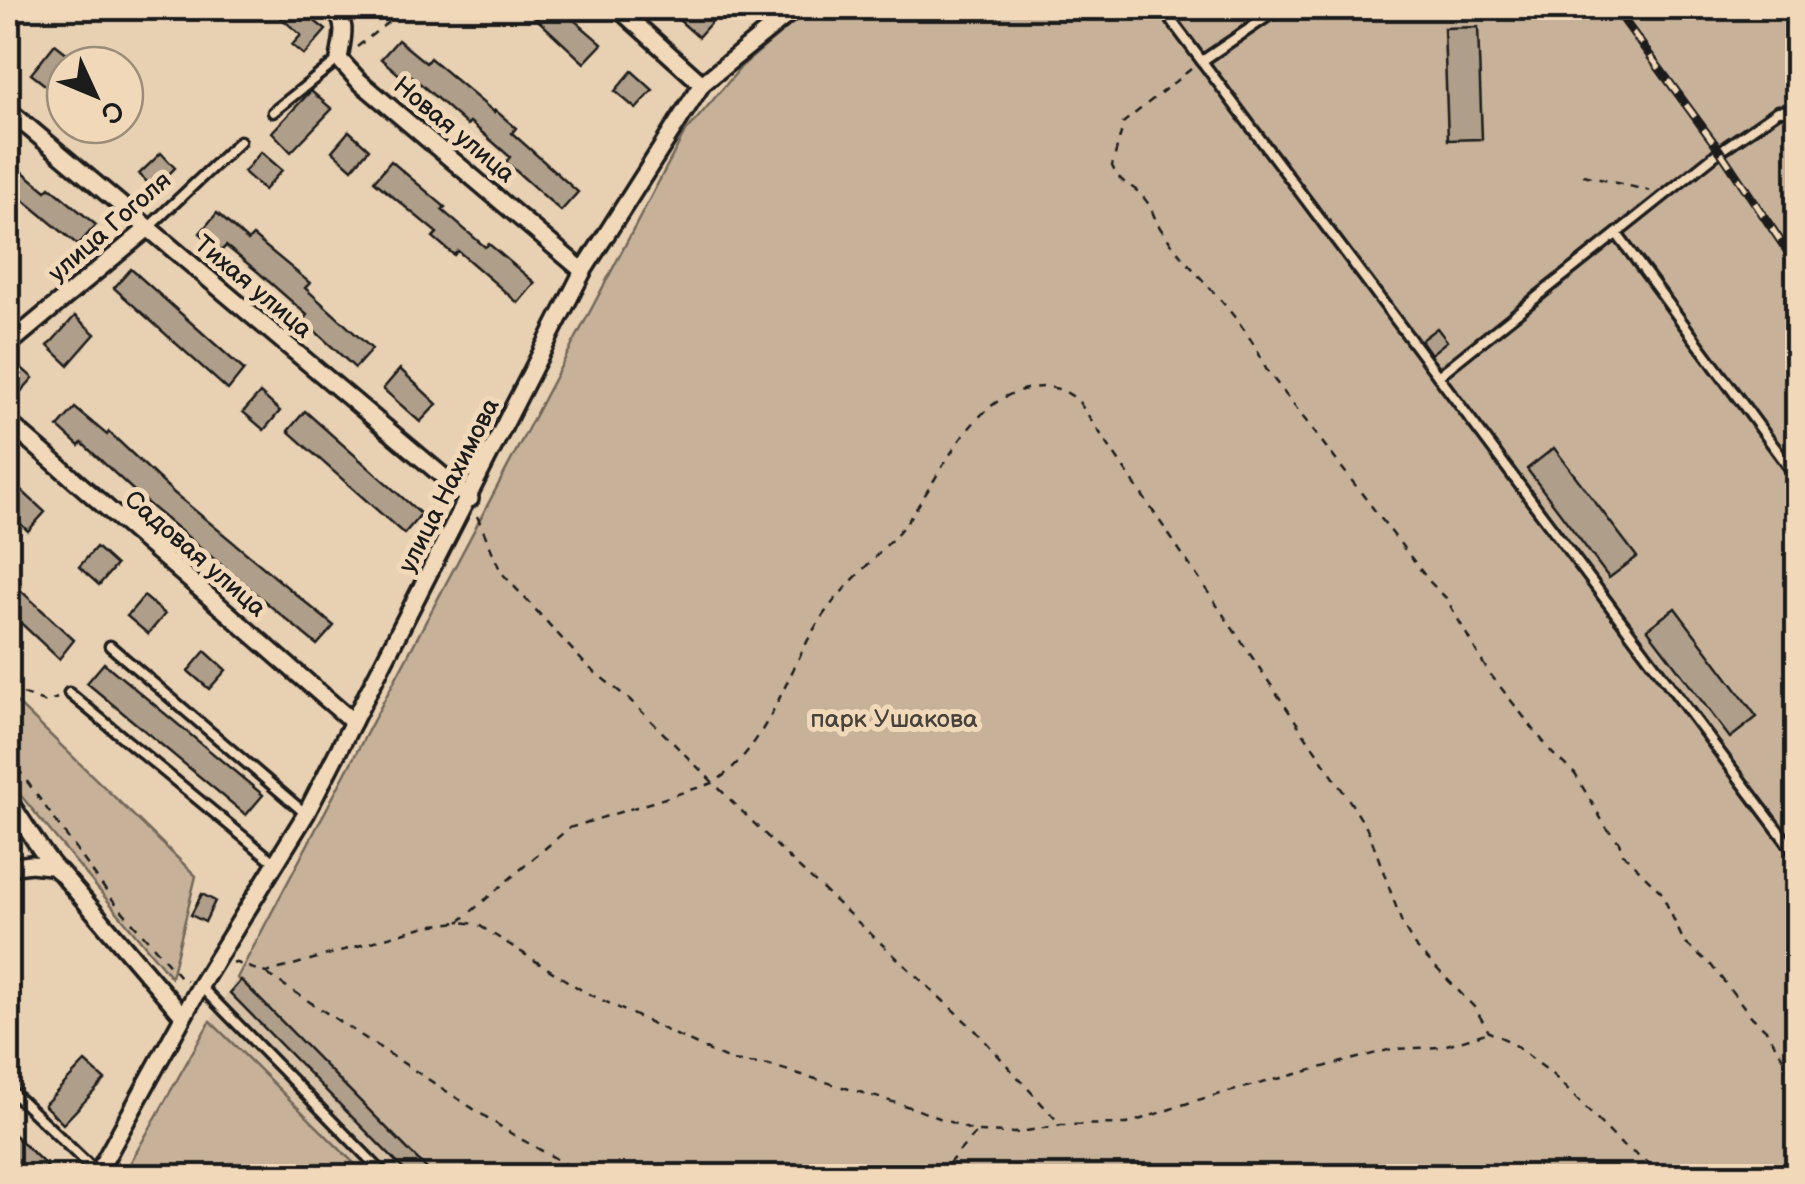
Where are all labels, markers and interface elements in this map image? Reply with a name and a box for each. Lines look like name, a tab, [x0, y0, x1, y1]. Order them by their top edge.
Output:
north arrow	[45, 45, 145, 145]
street label: Новая улица	[387, 70, 521, 190]
text: С	[93, 93, 131, 130]
street label: улица Гоголя	[42, 165, 178, 289]
street label: Тихая улица	[188, 229, 318, 345]
street label: улица Нахимова	[392, 393, 507, 578]
street label: Садовая улица	[118, 484, 272, 624]
park label: парк Ушакова	[810, 704, 978, 735]

